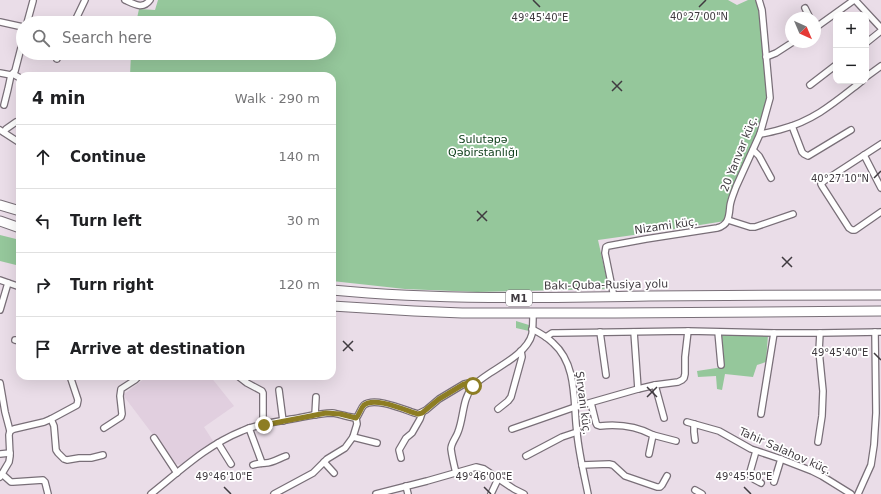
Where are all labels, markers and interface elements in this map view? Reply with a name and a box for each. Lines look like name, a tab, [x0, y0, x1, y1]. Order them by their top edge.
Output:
text: 40°27'00"N	[670, 11, 728, 22]
text: 49°45'40"E	[512, 12, 568, 23]
north arrow	[785, 12, 821, 48]
map controls	[833, 12, 869, 84]
button: +	[833, 12, 869, 48]
search box	[16, 16, 336, 60]
icon: search	[30, 27, 52, 49]
text: Search here	[62, 29, 152, 47]
button: −	[833, 48, 869, 84]
text: 4 min	[32, 88, 85, 108]
text: Walk · 290 m	[235, 91, 320, 106]
street label: 20 Yanvar küç.	[718, 114, 760, 194]
park label: Sulutəpə Qəbirstanlığı	[448, 133, 518, 159]
icon: ahead	[32, 146, 54, 168]
text: Continue	[70, 148, 146, 166]
text: 140 m	[278, 149, 320, 164]
text: 40°27'10"N	[811, 173, 869, 184]
icon: left	[32, 210, 54, 232]
text: Turn left	[70, 212, 142, 230]
text: 30 m	[287, 213, 320, 228]
street label: Nizami küç.	[634, 215, 698, 237]
icon: right	[32, 274, 54, 296]
text: Turn right	[70, 276, 154, 294]
text: 120 m	[278, 277, 320, 292]
street label: Bakı-Quba-Rusiya yolu	[544, 277, 668, 293]
road number: M1	[506, 290, 532, 306]
icon: arrive	[32, 338, 54, 360]
text: Arrive at destination	[70, 340, 245, 358]
text: 49°45'40"E	[812, 347, 868, 358]
street label: Şirvani küç.	[573, 371, 593, 435]
route start	[464, 377, 482, 395]
route end	[255, 416, 273, 434]
street label: Tahir Salahov küç.	[736, 424, 833, 477]
text: 49°46'10"E	[196, 471, 252, 482]
text: 49°46'00"E	[456, 471, 512, 482]
text: 49°45'50"E	[716, 471, 772, 482]

